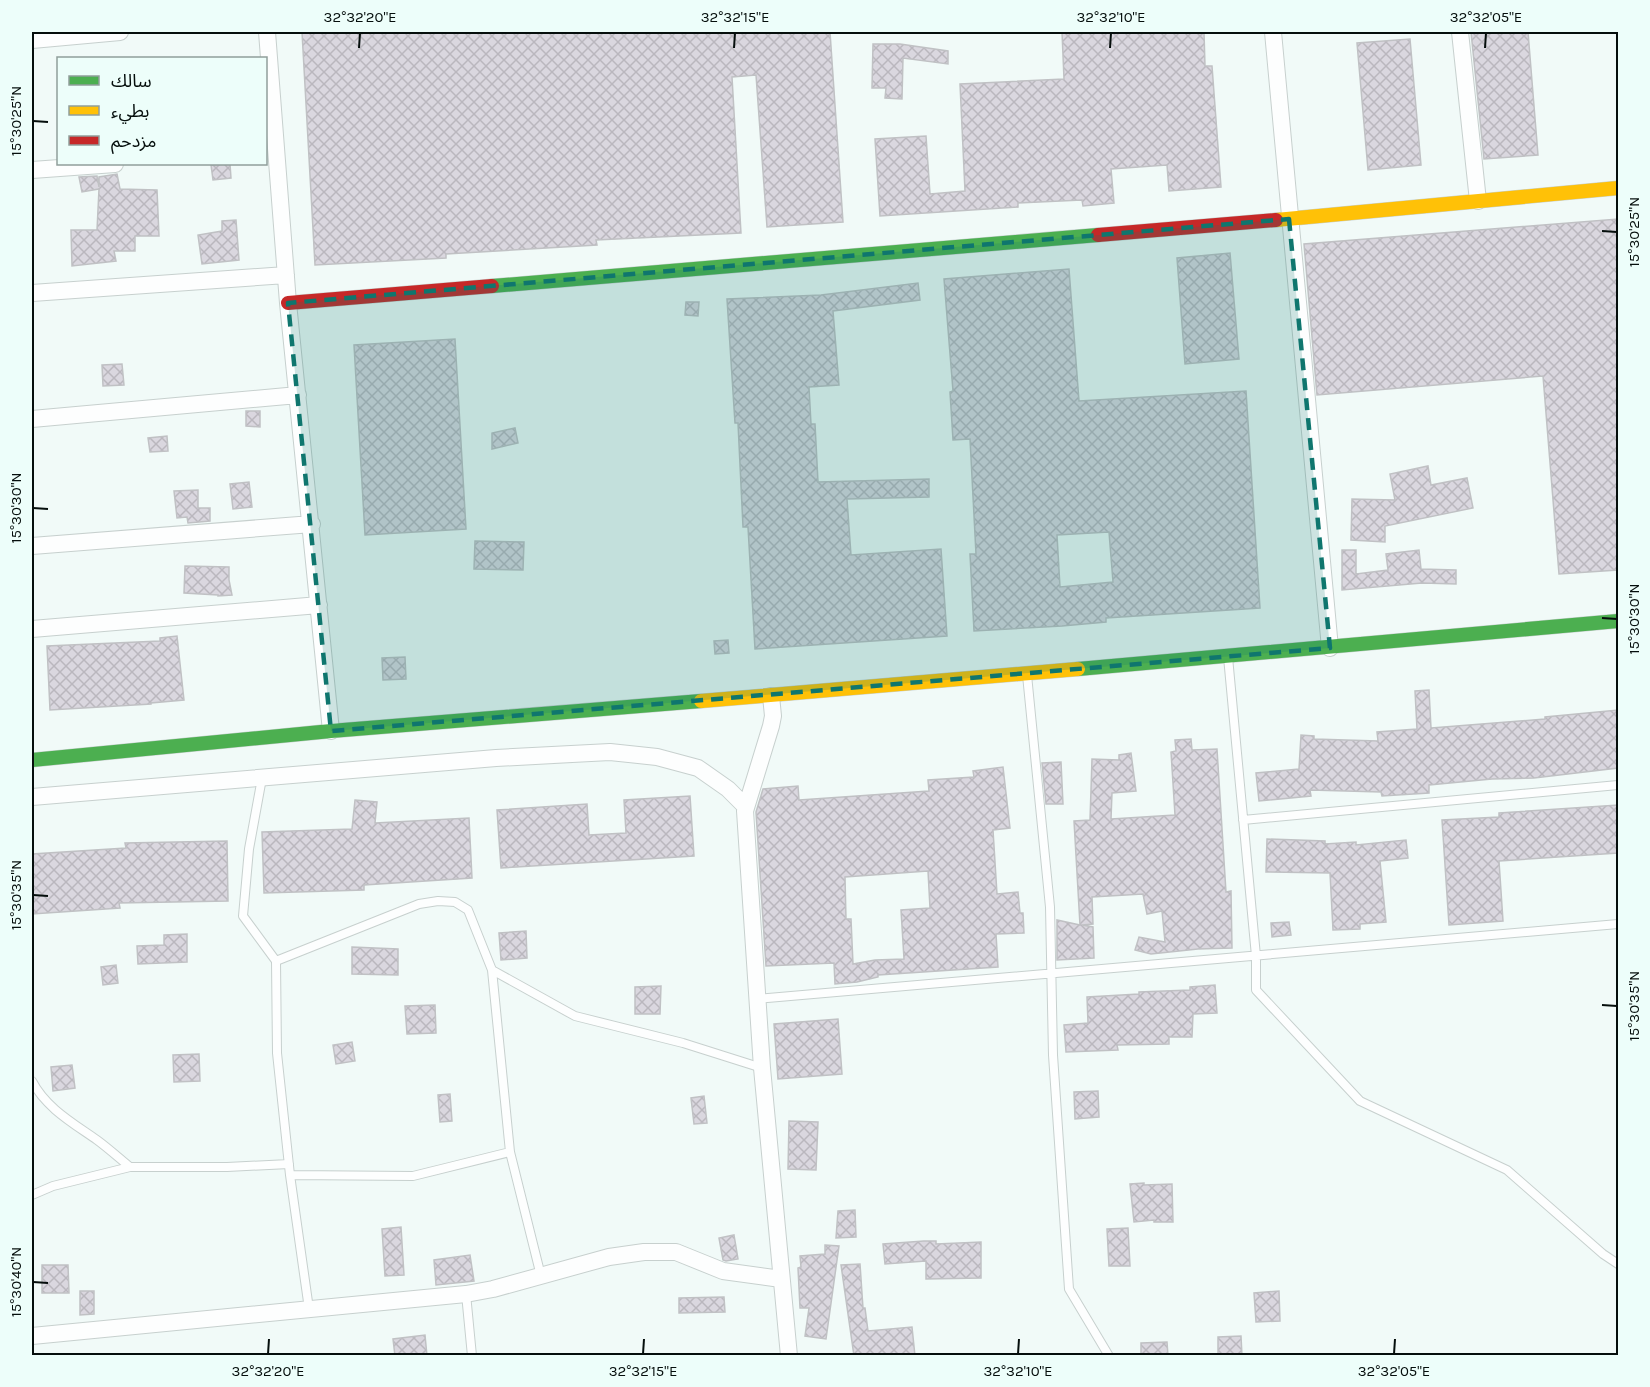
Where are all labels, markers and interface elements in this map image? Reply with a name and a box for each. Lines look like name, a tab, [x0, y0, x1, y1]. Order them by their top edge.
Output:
text: 32°32'20"E	[324, 8, 396, 26]
text: 32°32'15"E	[701, 8, 769, 26]
text: 32°32'10"E	[1076, 8, 1146, 26]
text: 32°32'05"E	[1450, 8, 1522, 26]
legend	[57, 57, 267, 165]
text: سالك	[111, 70, 152, 92]
text: 15°30'25"N	[7, 86, 25, 156]
text: بطيء	[111, 100, 149, 124]
text: مزدحم	[111, 130, 156, 154]
text: 15°30'25"N	[1625, 197, 1643, 267]
text: 15°30'30"N	[7, 473, 25, 543]
text: 15°30'30"N	[1625, 584, 1643, 654]
text: 15°30'35"N	[7, 860, 25, 930]
text: 15°30'35"N	[1625, 971, 1643, 1041]
text: 15°30'40"N	[7, 1247, 25, 1317]
text: 32°32'20"E	[232, 1362, 304, 1380]
text: 32°32'15"E	[609, 1362, 677, 1380]
text: 32°32'10"E	[983, 1362, 1053, 1380]
text: 32°32'05"E	[1358, 1362, 1430, 1380]

